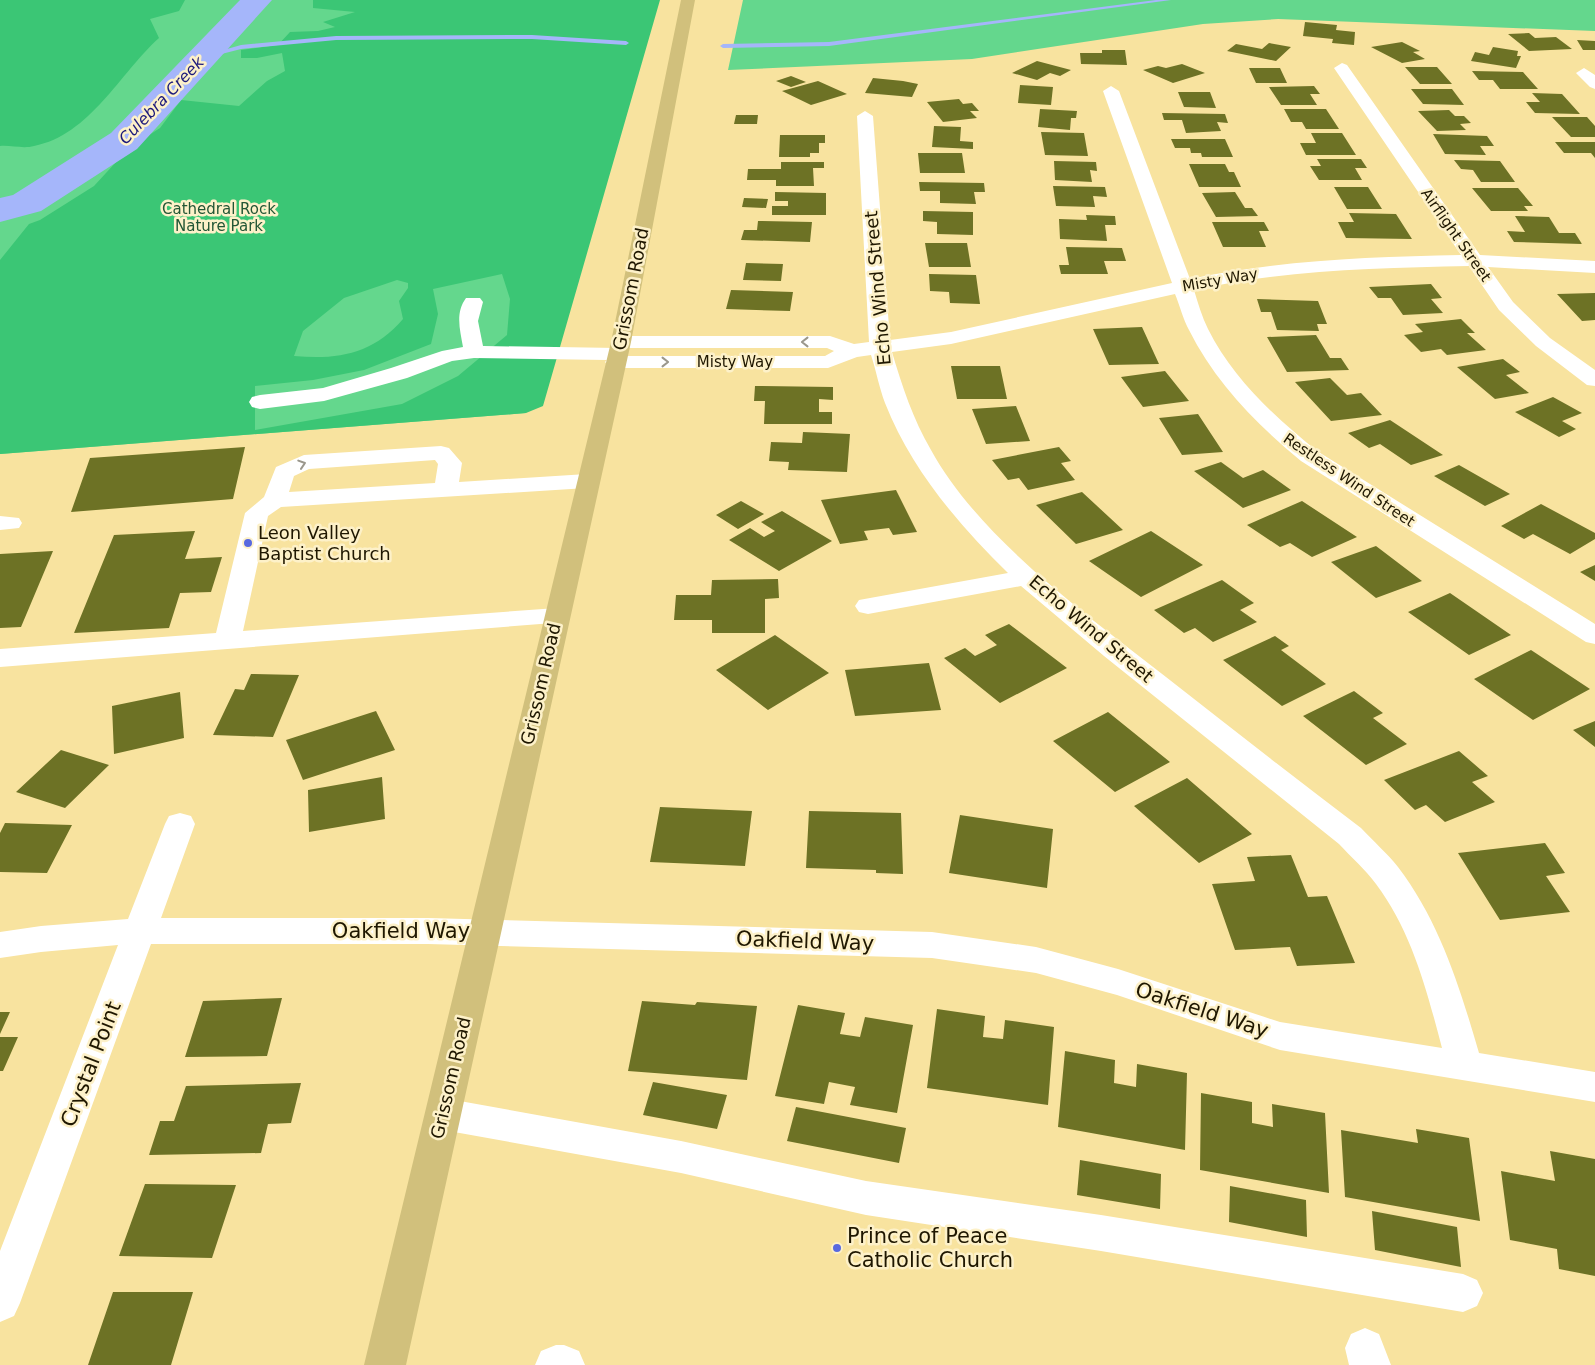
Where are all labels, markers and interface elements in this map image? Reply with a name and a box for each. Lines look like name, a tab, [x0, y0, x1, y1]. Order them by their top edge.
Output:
water label: Culebra Creek	[115, 52, 208, 148]
street label: Airflight Street	[1417, 185, 1495, 285]
park label: Cathedral Rock Nature Park	[162, 200, 276, 235]
street label: Echo Wind Street	[860, 210, 895, 366]
street label: Grissom Road	[608, 226, 653, 352]
street label: Misty Way	[1181, 264, 1259, 295]
one-way arrow	[800, 337, 808, 347]
street label: Misty Way	[697, 353, 773, 371]
one-way arrow	[662, 357, 669, 367]
street label: Restless Wind Street	[1280, 429, 1418, 531]
one-way arrow	[297, 460, 306, 470]
place label: Leon Valley Baptist Church	[258, 522, 391, 564]
marker: Leon Valley Baptist Church	[242, 537, 254, 549]
street label: Echo Wind Street	[1025, 571, 1157, 687]
street label: Grissom Road	[516, 621, 565, 747]
street label: Oakfield Way	[332, 919, 470, 943]
street label: Oakfield Way	[735, 927, 875, 955]
street label: Oakfield Way	[1133, 977, 1271, 1043]
street label: Crystal Point	[56, 998, 126, 1130]
street label: Grissom Road	[426, 1015, 475, 1141]
place label: Prince of Peace Catholic Church	[847, 1224, 1013, 1272]
marker: Prince of Peace Catholic Church	[831, 1242, 843, 1254]

